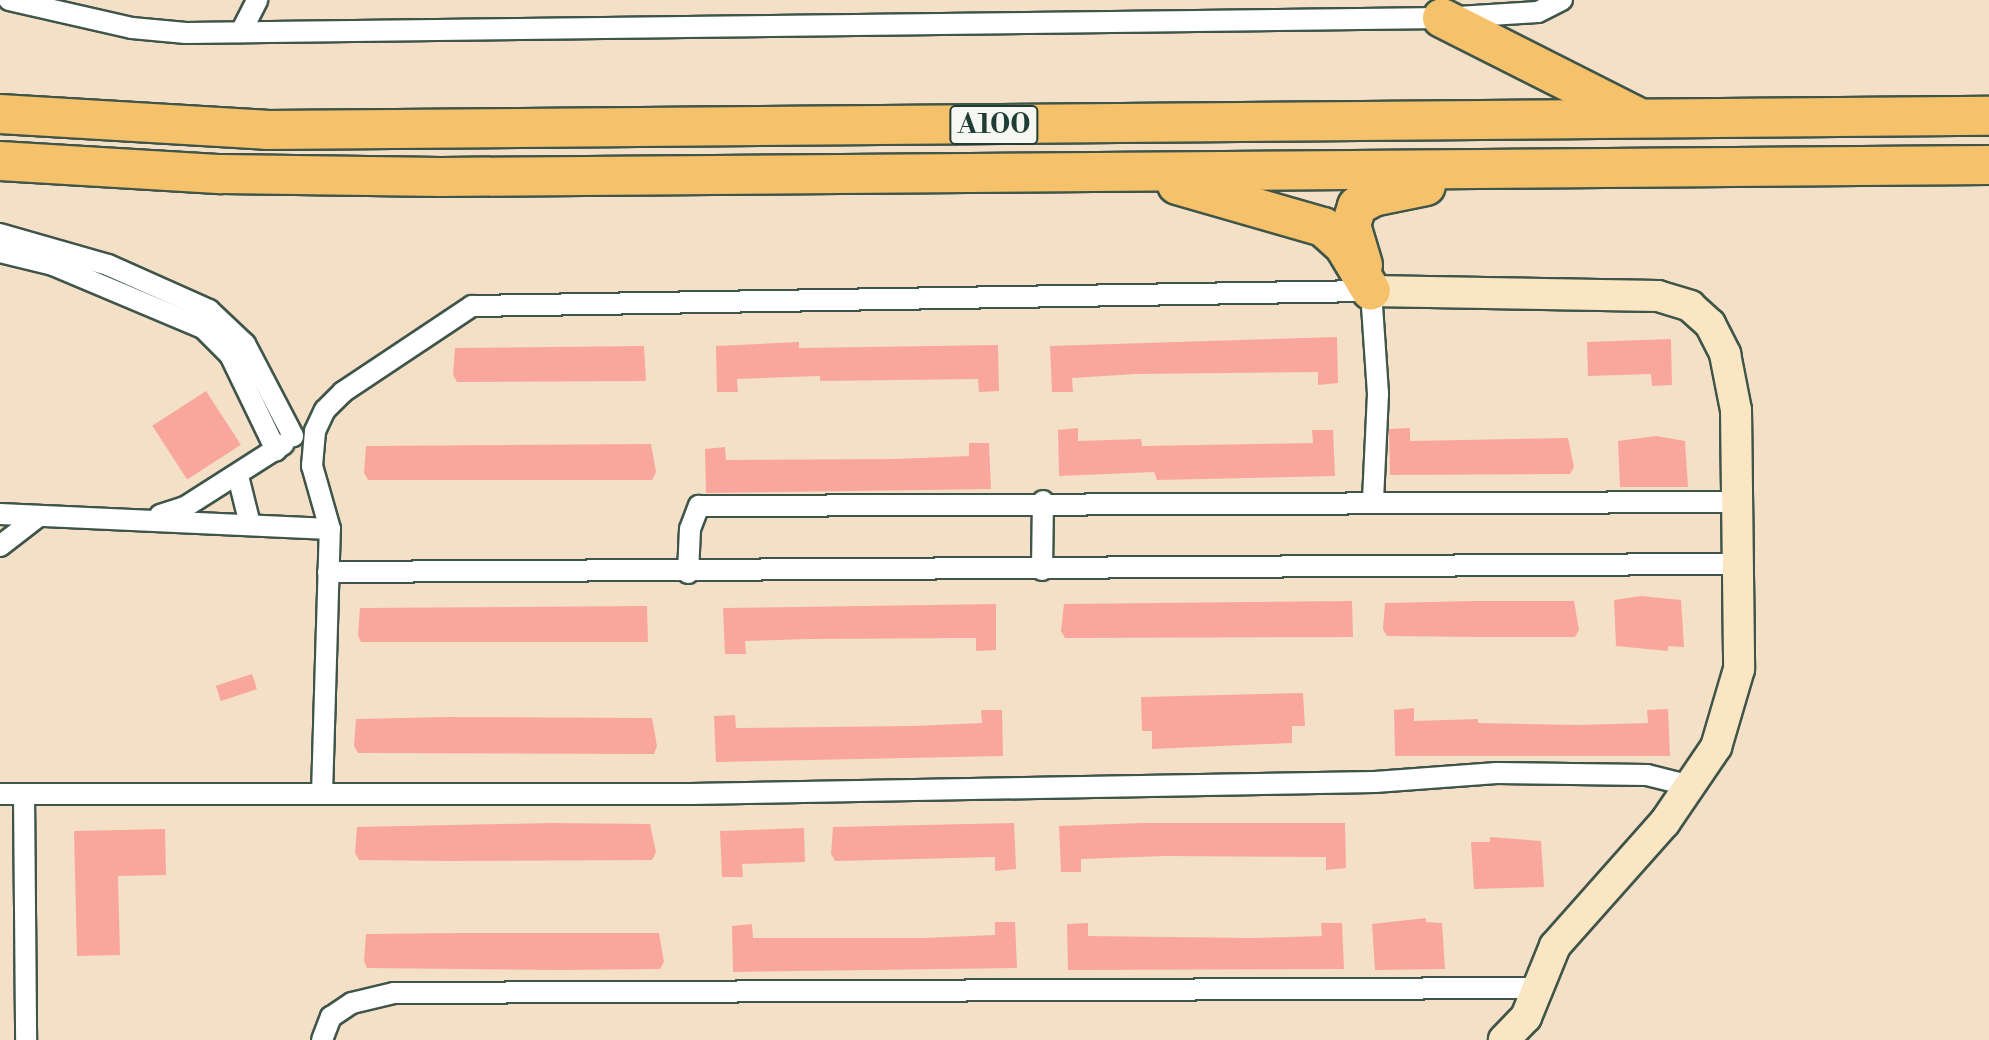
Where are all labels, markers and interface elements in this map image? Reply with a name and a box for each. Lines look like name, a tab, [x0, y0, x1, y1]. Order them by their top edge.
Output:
road number: A100	[948, 101, 1040, 149]

